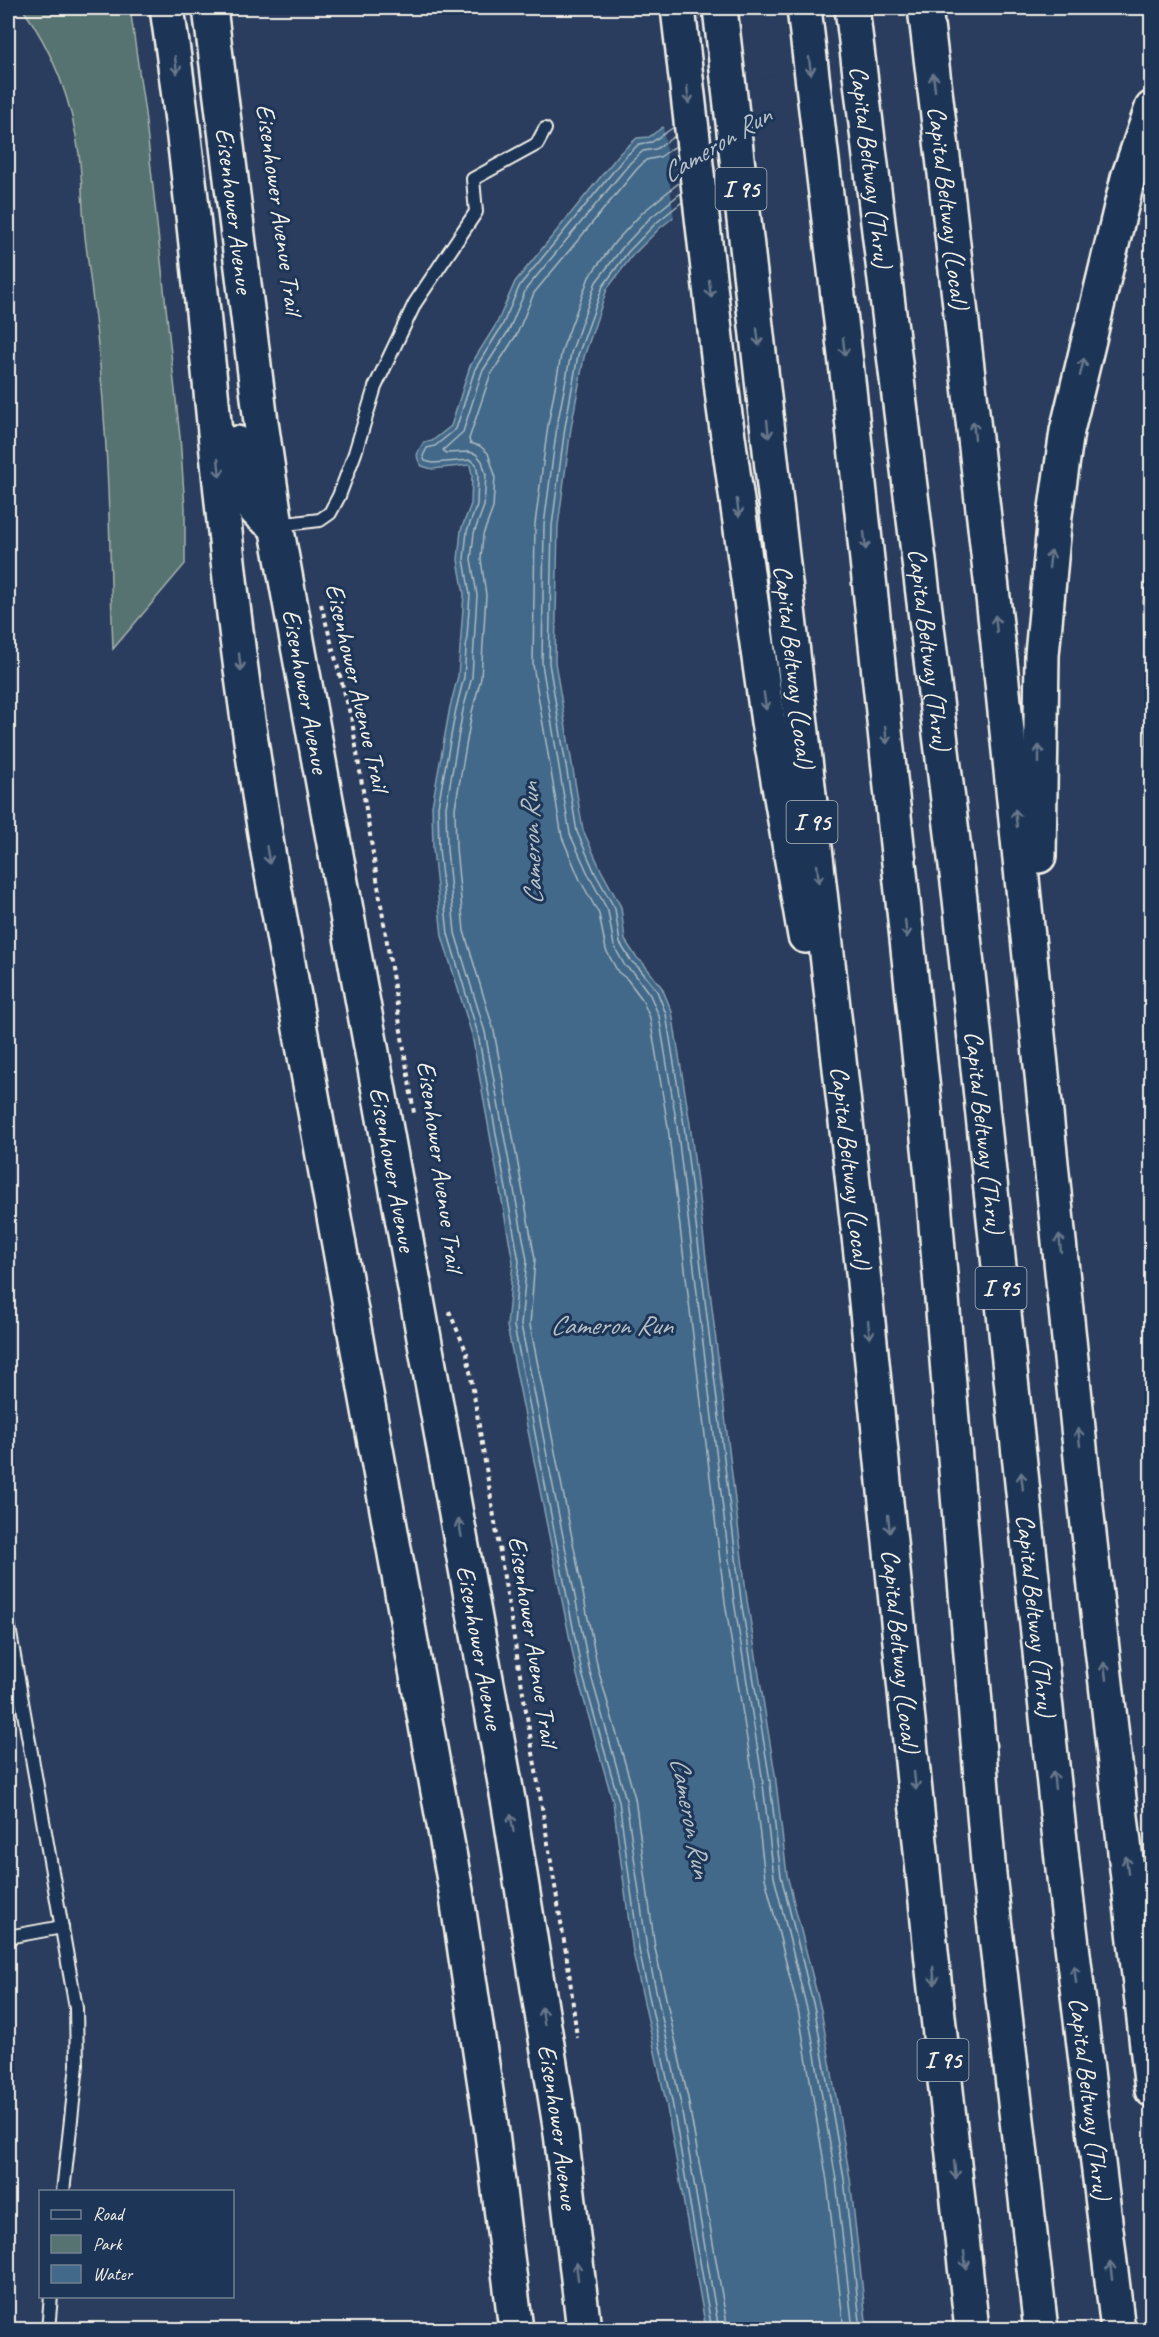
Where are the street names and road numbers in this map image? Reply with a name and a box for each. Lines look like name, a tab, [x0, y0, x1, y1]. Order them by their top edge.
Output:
street label: Capital Beltway (Thru)	[842, 64, 900, 271]
street label: Eisenhower Avenue Trail	[248, 102, 311, 321]
street label: Capital Beltway (Local)	[920, 104, 976, 312]
street label: Eisenhower Avenue	[208, 126, 261, 298]
road number: I 95	[716, 168, 766, 210]
street label: Capital Beltway (Thru)	[901, 546, 958, 754]
street label: Capital Beltway (Local)	[766, 564, 822, 772]
street label: Eisenhower Avenue Trail	[318, 580, 398, 799]
street label: Eisenhower Avenue	[275, 606, 337, 778]
road number: I 95	[786, 801, 838, 843]
street label: Capital Beltway (Thru)	[957, 1029, 1012, 1236]
street label: Eisenhower Avenue Trail	[409, 1059, 472, 1278]
street label: Capital Beltway (Local)	[823, 1064, 879, 1272]
street label: Eisenhower Avenue	[362, 1085, 424, 1256]
road number: I 95	[976, 1267, 1026, 1309]
street label: Capital Beltway (Thru)	[1008, 1513, 1063, 1720]
street label: Eisenhower Avenue Trail	[501, 1534, 567, 1753]
street label: Capital Beltway (Local)	[874, 1548, 927, 1756]
street label: Eisenhower Avenue	[449, 1563, 511, 1735]
street label: Capital Beltway (Thru)	[1061, 1996, 1118, 2203]
road number: I 95	[918, 2039, 968, 2081]
street label: Eisenhower Avenue	[530, 2042, 586, 2214]

